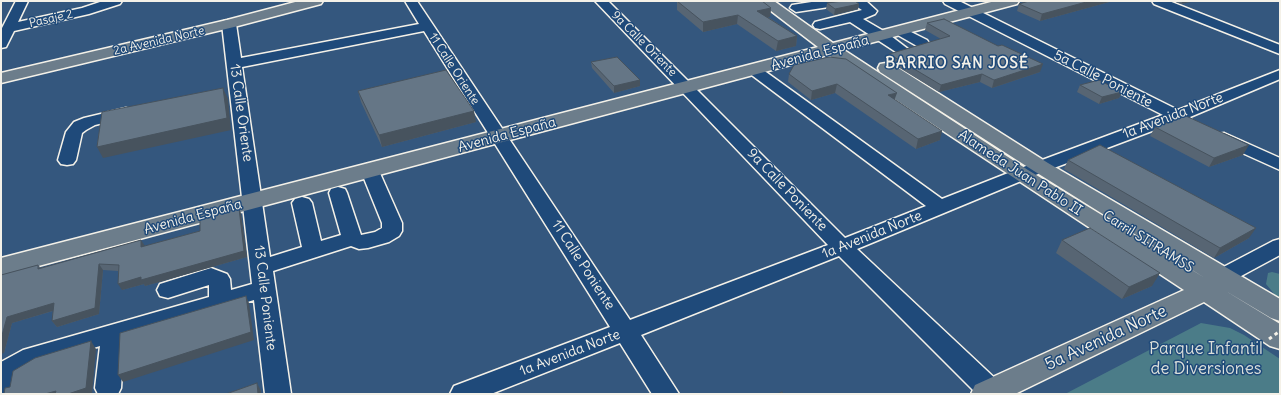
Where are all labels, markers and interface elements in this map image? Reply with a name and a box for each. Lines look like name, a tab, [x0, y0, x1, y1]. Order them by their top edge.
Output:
street label: Pasaje 2	[28, 7, 74, 31]
street label: 9a Calle Oriente	[608, 8, 680, 80]
street label: 2a Avenida Norte	[112, 24, 206, 58]
street label: 11 Calle Oriente	[426, 31, 482, 107]
street label: Avenida España	[769, 32, 871, 74]
street label: 5a Calle Poniente	[1051, 47, 1155, 111]
district label: BARRIO SAN JOSÉ	[885, 55, 1029, 73]
street label: 13 Calle Oriente	[226, 63, 256, 163]
street label: 1a Avenida Norte	[1120, 89, 1226, 143]
street label: Avenida España	[456, 114, 558, 156]
street label: Alameda Juan Pablo II	[955, 127, 1085, 219]
street label: 9a Calle Poniente	[743, 145, 831, 235]
street label: Avenida España	[142, 196, 244, 238]
street label: 1a Avenida Norte	[820, 207, 924, 263]
street label: Carril SITRAMSS	[1099, 207, 1197, 277]
street label: 11 Calle Poniente	[548, 217, 618, 313]
street label: 13 Calle Poniente	[250, 244, 280, 352]
street label: 5a Avenida Norte	[1042, 301, 1170, 375]
street label: 1a Avenida Norte	[517, 326, 623, 380]
park label: Parque Infantil de Diversiones	[1149, 339, 1263, 379]

